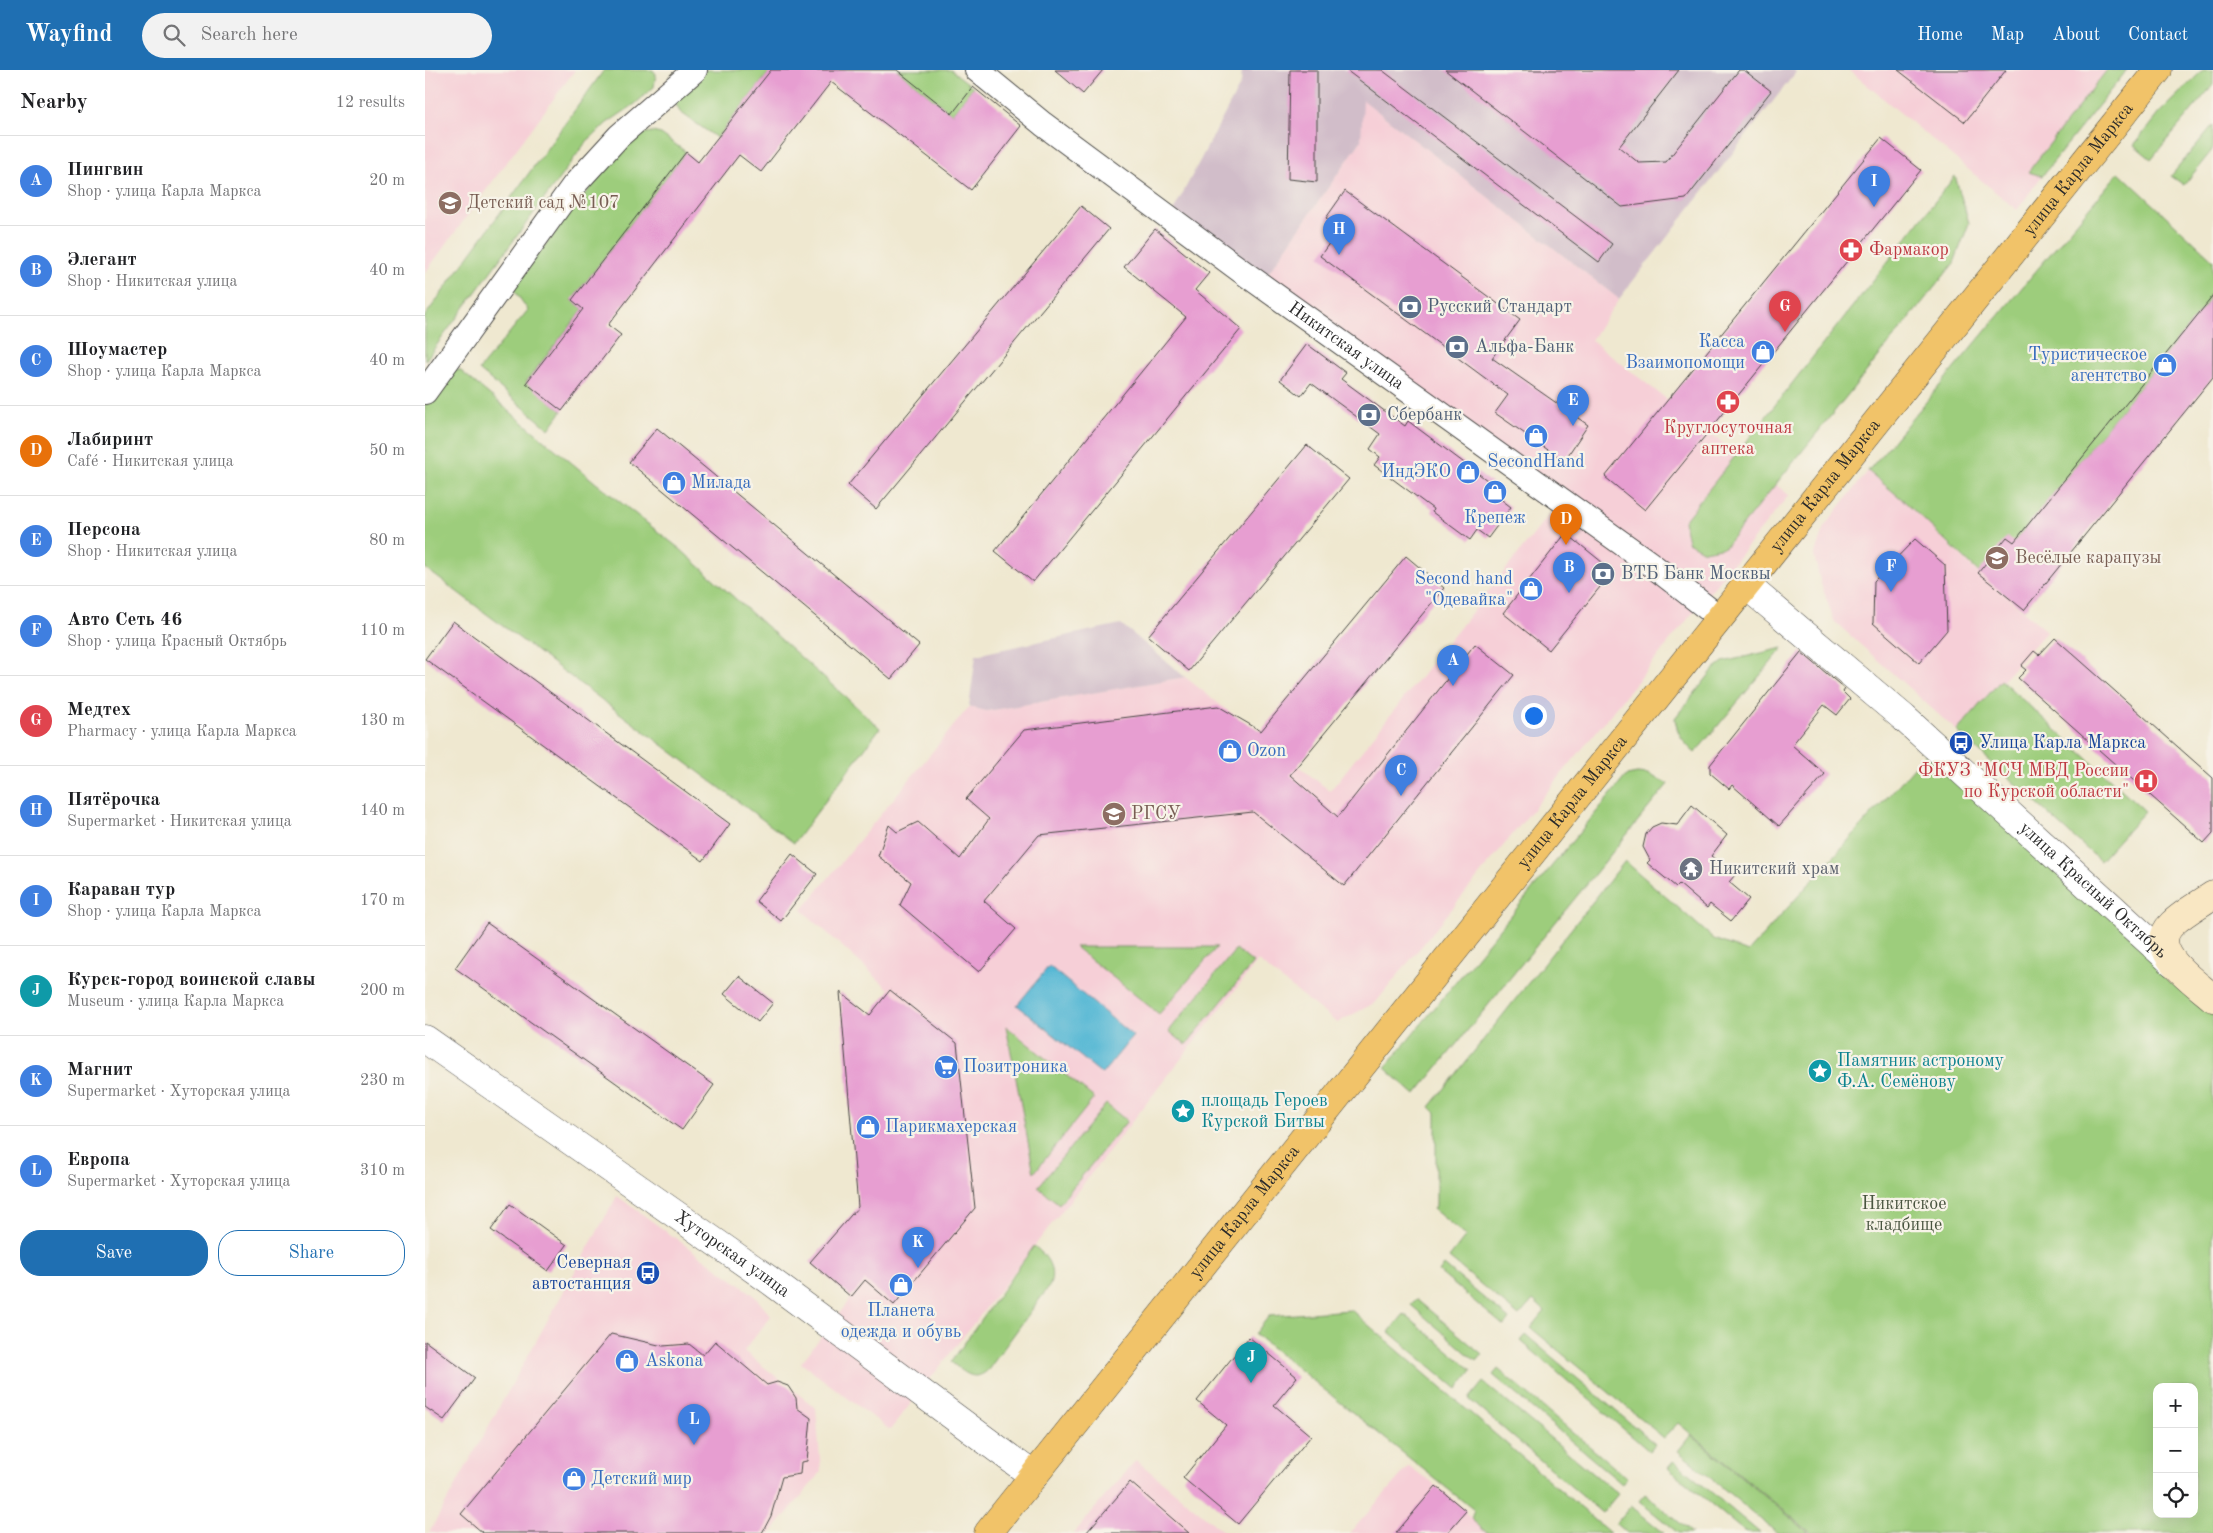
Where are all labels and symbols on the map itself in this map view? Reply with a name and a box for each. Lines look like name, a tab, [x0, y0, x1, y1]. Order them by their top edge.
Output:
street label: улица Карла Маркса	[2020, 99, 2137, 239]
pin: I	[1858, 166, 1890, 207]
school or university icon: Детский сад №107	[437, 190, 463, 216]
place label: Детский сад №107	[467, 194, 620, 212]
pin: H	[1323, 214, 1355, 255]
pharmacy icon: Фармакор	[1838, 237, 1864, 263]
place label: Фармакор	[1869, 241, 1949, 259]
pin: G	[1769, 291, 1801, 332]
bank icon: Русский Стандарт	[1397, 294, 1423, 320]
place label: Русский Стандарт	[1427, 298, 1572, 316]
street label: Никитская улица	[1285, 299, 1407, 393]
place label: Касса Взаимопомощи	[1625, 333, 1745, 372]
bank icon: Альфа-Банк	[1444, 334, 1470, 360]
place label: Альфа-Банк	[1475, 338, 1574, 357]
shop icon: Касса Взаимопомощи	[1750, 339, 1776, 365]
place label: Туристическое агентство	[2028, 346, 2147, 385]
shop icon: Туристическое агентство	[2152, 352, 2178, 378]
pin: E	[1557, 385, 1589, 426]
pharmacy icon: Круглосуточная аптека	[1715, 389, 1741, 415]
bank icon: Сбербанк	[1356, 402, 1382, 428]
place label: Сбербанк	[1387, 406, 1462, 424]
street label: улица Карла Маркса	[1767, 416, 1884, 556]
place label: Круглосуточная аптека	[1664, 419, 1792, 458]
shop icon: SecondHand	[1523, 423, 1549, 449]
place label: SecondHand	[1487, 453, 1585, 471]
shop icon: ИндЭКО	[1455, 459, 1481, 485]
place label: ИндЭКО	[1381, 463, 1451, 481]
shop icon: Милада	[661, 470, 687, 496]
place label: Милада	[691, 474, 752, 492]
shop icon: Крепеж	[1482, 479, 1508, 505]
pin: D	[1550, 504, 1582, 545]
place label: Крепеж	[1464, 509, 1526, 527]
school or university icon: Весёлые карапузы	[1984, 545, 2010, 571]
place label: Весёлые карапузы	[2015, 549, 2161, 567]
pin: F	[1875, 551, 1907, 592]
pin: B	[1553, 552, 1585, 593]
bank icon: ВТБ Банк Москвы	[1590, 561, 1616, 587]
place label: ВТБ Банк Москвы	[1621, 565, 1771, 583]
place label: Second hand "Одевайка"	[1415, 570, 1513, 609]
shop icon: Second hand "Одевайка"	[1518, 576, 1544, 602]
pin: A	[1437, 645, 1469, 686]
your location	[1521, 703, 1547, 729]
bus stop icon: Улица Карла Маркса	[1948, 730, 1974, 756]
street label: улица Карла Маркса	[1514, 732, 1631, 872]
place label: Улица Карла Маркса	[1979, 734, 2146, 752]
shop icon: Ozon	[1217, 738, 1243, 764]
place label: Ozon	[1247, 742, 1286, 760]
pin: C	[1385, 755, 1417, 796]
place label: ФКУЗ "МСЧ МВД России по Курской области"	[1918, 762, 2129, 801]
hospital icon: ФКУЗ "МСЧ МВД России по Курской области"	[2133, 768, 2159, 794]
school or university icon: РГСУ	[1101, 801, 1127, 827]
place label: РГСУ	[1131, 805, 1181, 823]
street label: улица Красный Октябрь	[2016, 819, 2171, 962]
temple icon: Никитский храм	[1678, 856, 1704, 882]
place label: Никитский храм	[1709, 860, 1839, 878]
place label: Памятник астроному Ф.А. Семёнову	[1837, 1052, 2005, 1091]
supermarket icon: Позитроника	[933, 1054, 959, 1080]
place label: Позитроника	[963, 1058, 1068, 1076]
place icon: Памятник астроному Ф.А. Семёнову	[1807, 1058, 1833, 1084]
place label: площадь Героев Курской Битвы	[1201, 1092, 1328, 1131]
place icon: площадь Героев Курской Битвы	[1170, 1098, 1196, 1124]
shop icon: Парикмахерская	[855, 1114, 881, 1140]
place label: Парикмахерская	[885, 1118, 1017, 1136]
street label: улица Карла Маркса	[1186, 1142, 1303, 1282]
park label: Никитское кладбище	[1861, 1195, 1947, 1234]
street label: Хуторская улица	[671, 1208, 793, 1301]
pin: K	[902, 1227, 934, 1268]
place label: Северная автостанция	[532, 1254, 631, 1293]
bus stop icon: Северная автостанция	[635, 1260, 661, 1286]
shop icon: Планета одежда и обувь	[888, 1272, 914, 1298]
place label: Планета одежда и обувь	[841, 1302, 961, 1341]
pin: J	[1235, 1342, 1267, 1383]
shop icon: Askona	[614, 1348, 640, 1374]
place label: Askona	[645, 1352, 704, 1370]
pin: L	[678, 1404, 710, 1445]
shop icon: Детский мир	[561, 1466, 587, 1492]
place label: Детский мир	[591, 1470, 692, 1488]

